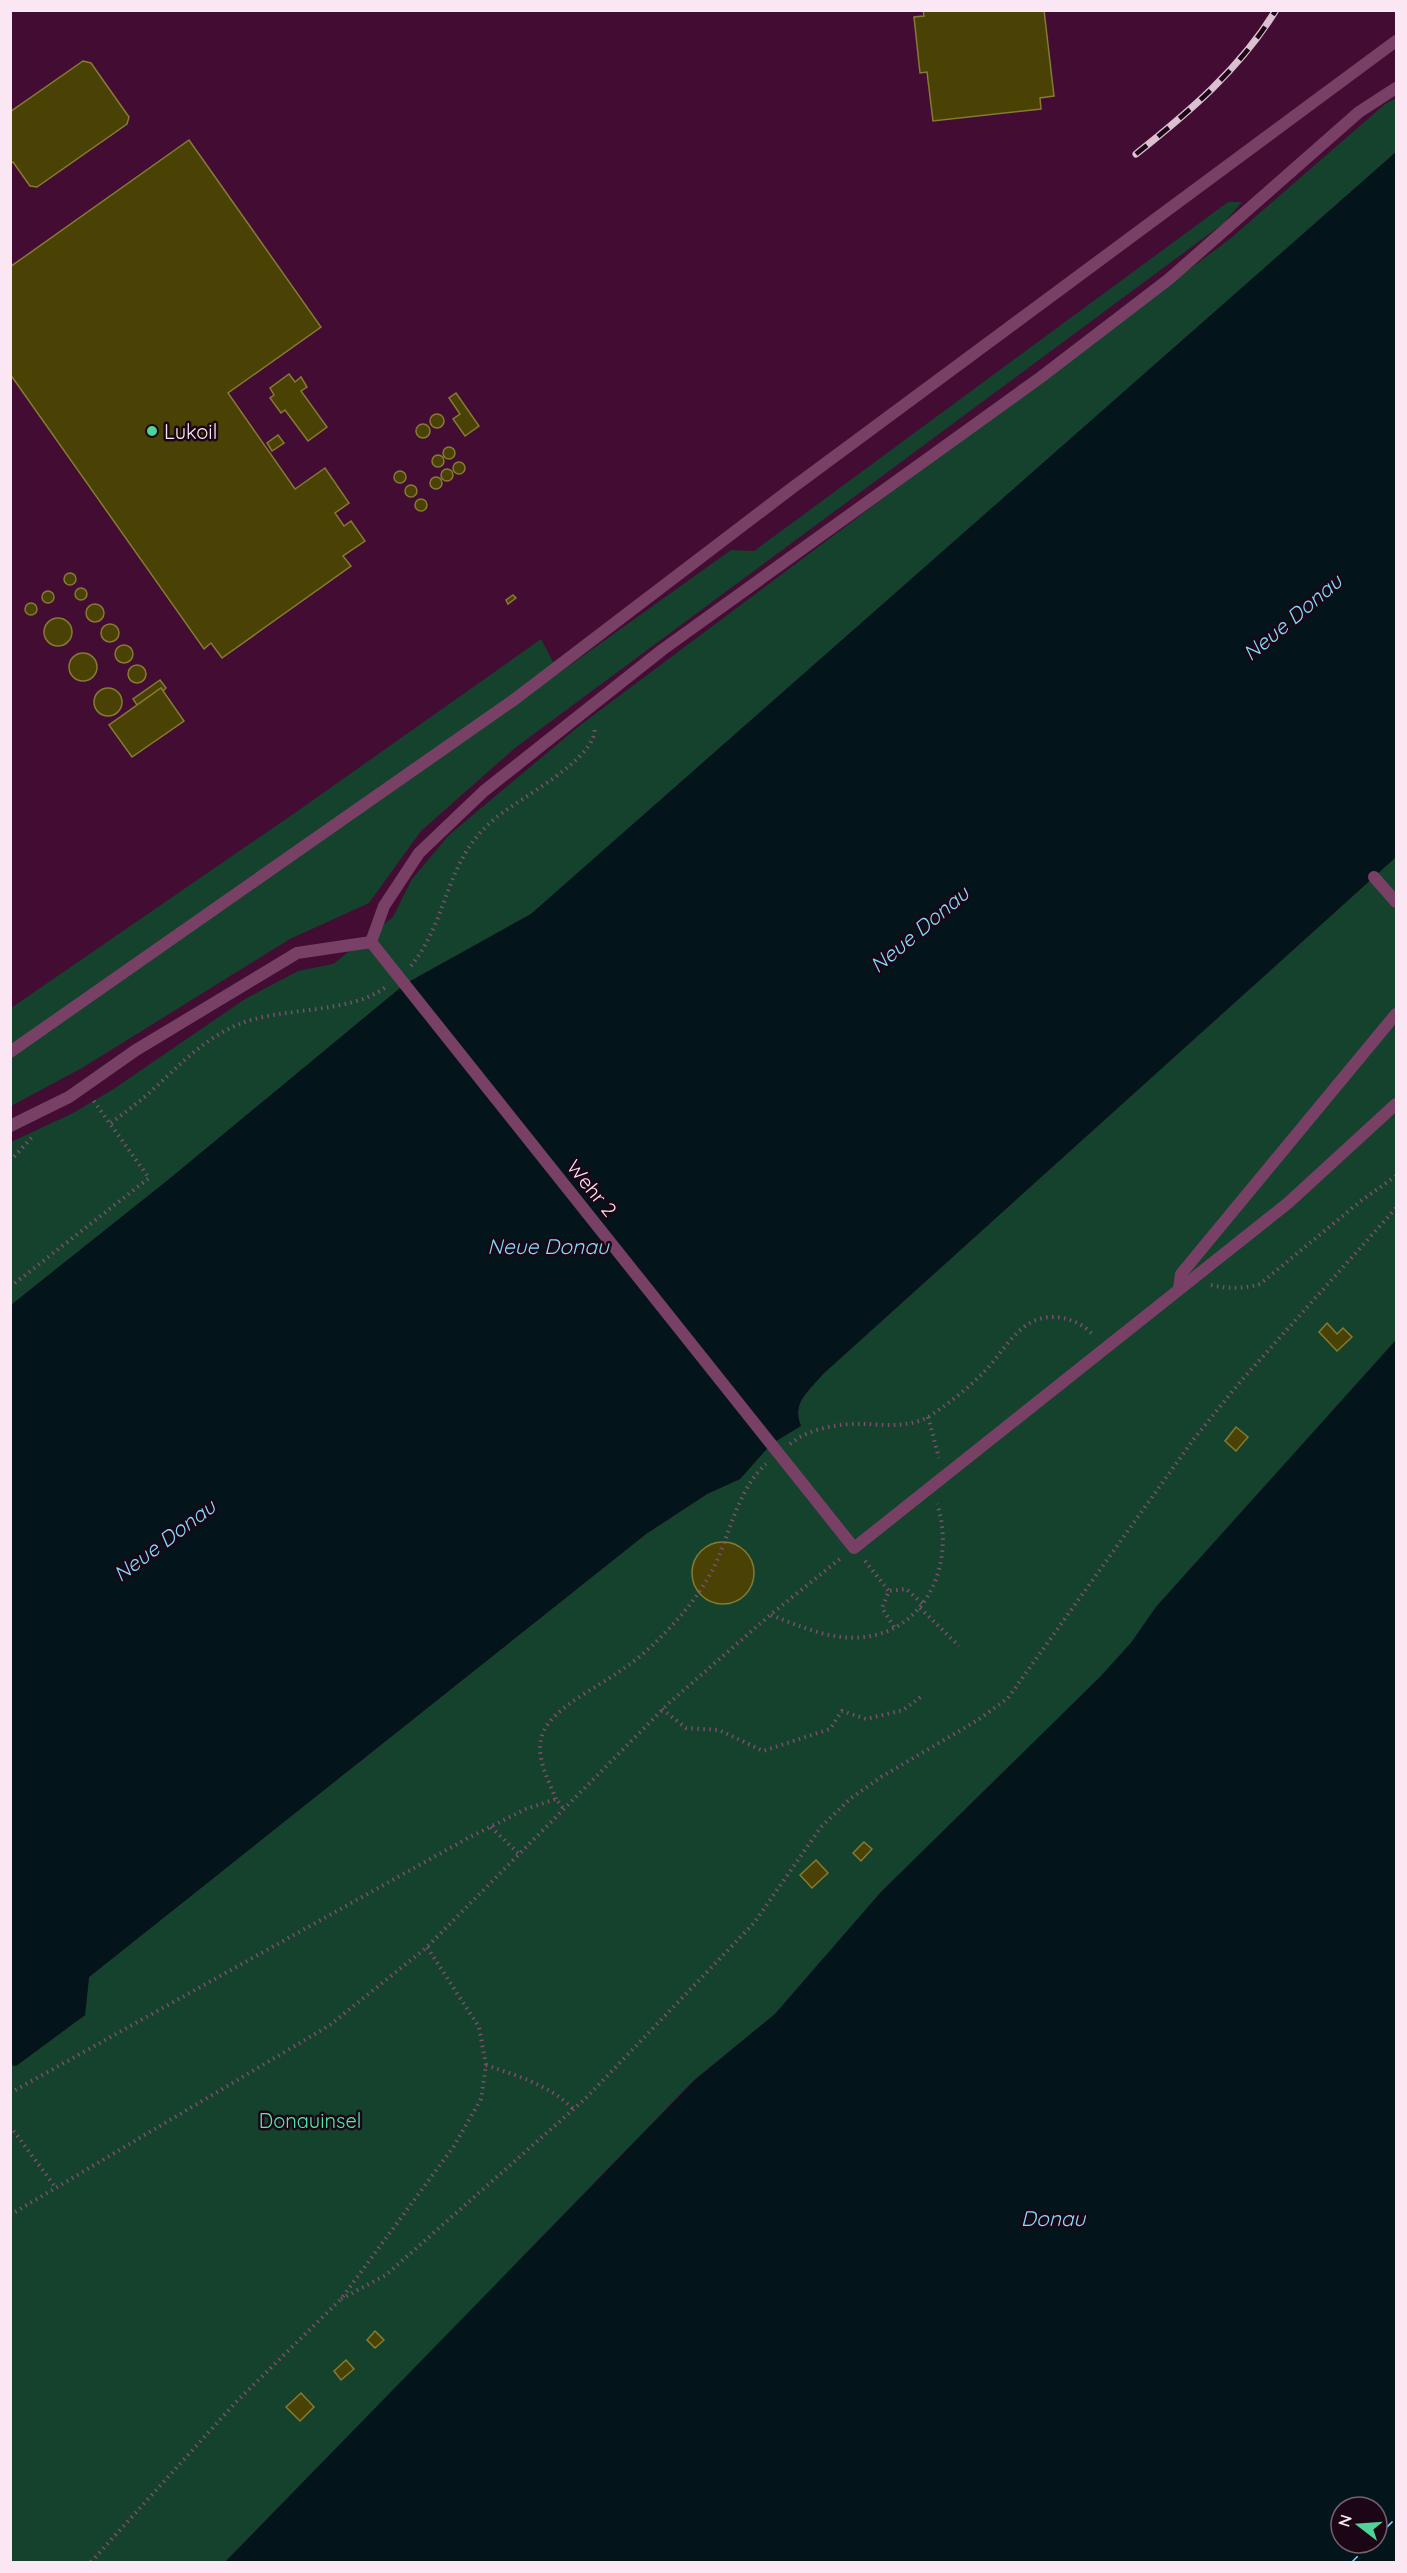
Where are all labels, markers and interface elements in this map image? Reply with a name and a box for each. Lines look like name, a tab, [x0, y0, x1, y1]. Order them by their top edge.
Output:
place label: Lukoil	[164, 419, 217, 444]
marker: Lukoil	[145, 424, 159, 438]
water label: Neue Donau	[1237, 567, 1348, 666]
water label: Neue Donau	[864, 879, 975, 978]
street label: Wehr 2	[562, 1155, 622, 1221]
water label: Neue Donau	[487, 1233, 610, 1259]
water label: Neue Donau	[108, 1493, 221, 1587]
park label: Donauinsel	[259, 2108, 361, 2133]
water label: Donau	[1021, 2205, 1086, 2231]
north arrow	[1329, 2495, 1389, 2555]
text: N	[1333, 2512, 1356, 2529]

